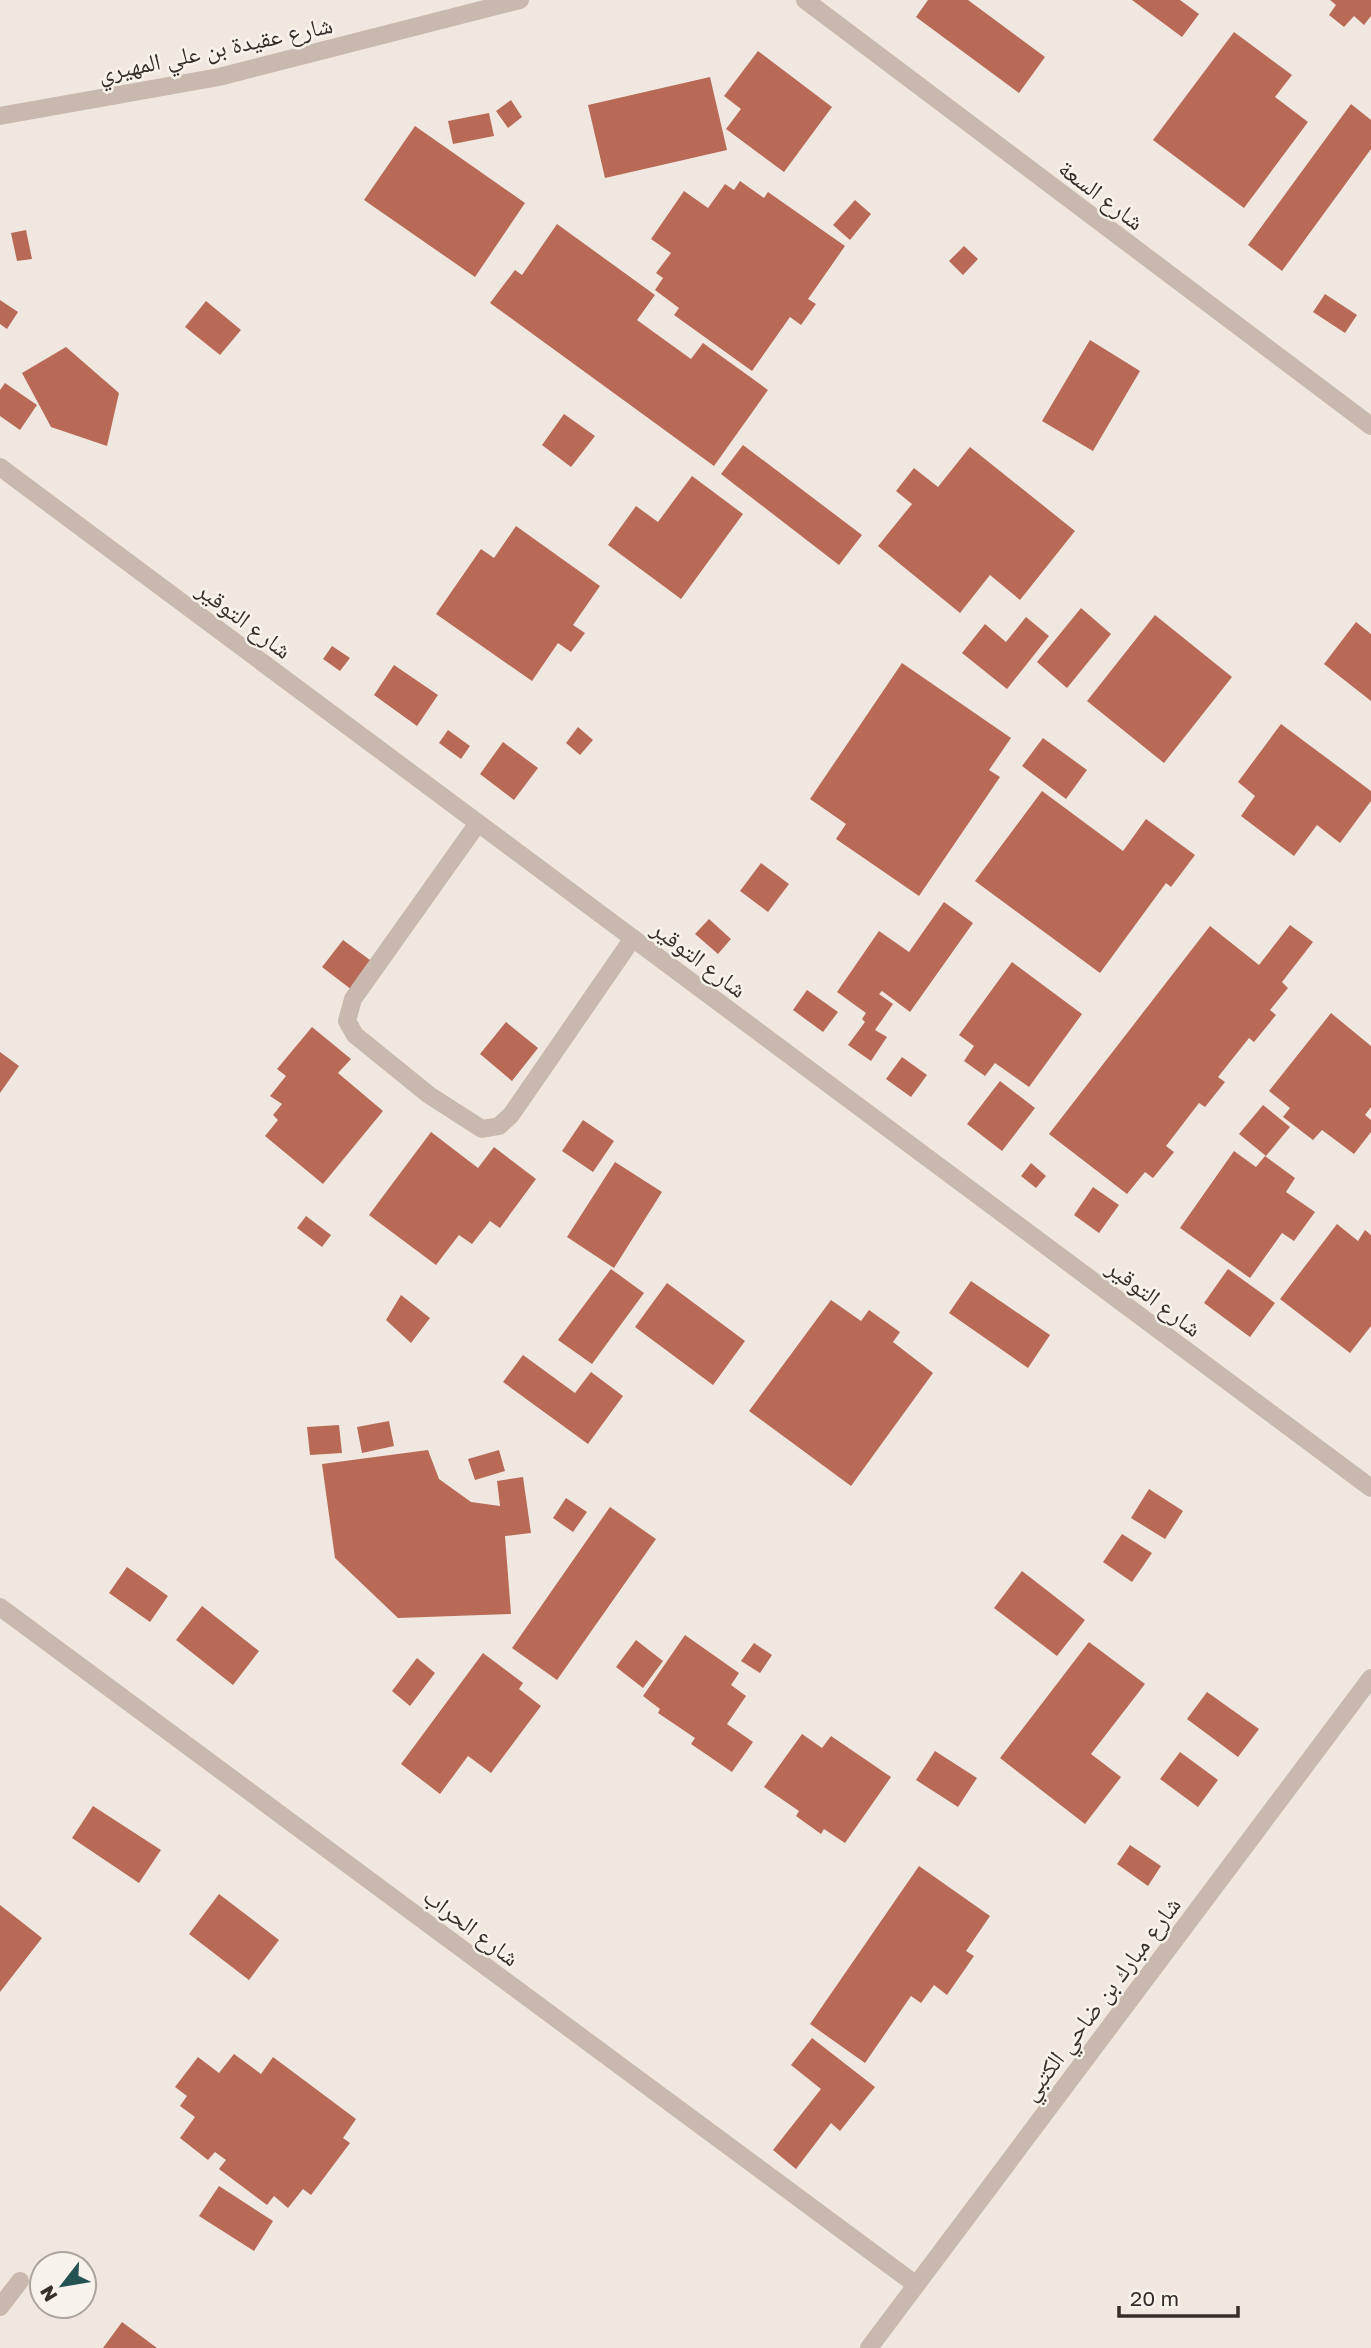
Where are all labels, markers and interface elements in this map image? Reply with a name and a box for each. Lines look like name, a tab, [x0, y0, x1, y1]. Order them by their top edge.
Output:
street label: شارع عقيدة بن علي المهيري	[95, 9, 336, 93]
street label: شارع السعة	[1052, 153, 1150, 237]
street label: شارع التوقير	[190, 574, 298, 665]
street label: شارع التوقير	[645, 913, 753, 1004]
street label: شارع التوقير	[1100, 1252, 1208, 1343]
street label: شارع الحراب	[417, 1881, 526, 1973]
street label: شارع مبارك بن ضاحي الكتبي	[1014, 1890, 1191, 2109]
north arrow	[28, 2250, 98, 2320]
scale bar	[1119, 2274, 1238, 2318]
text: N	[34, 2282, 62, 2306]
text: 20 m	[1130, 2285, 1179, 2311]

